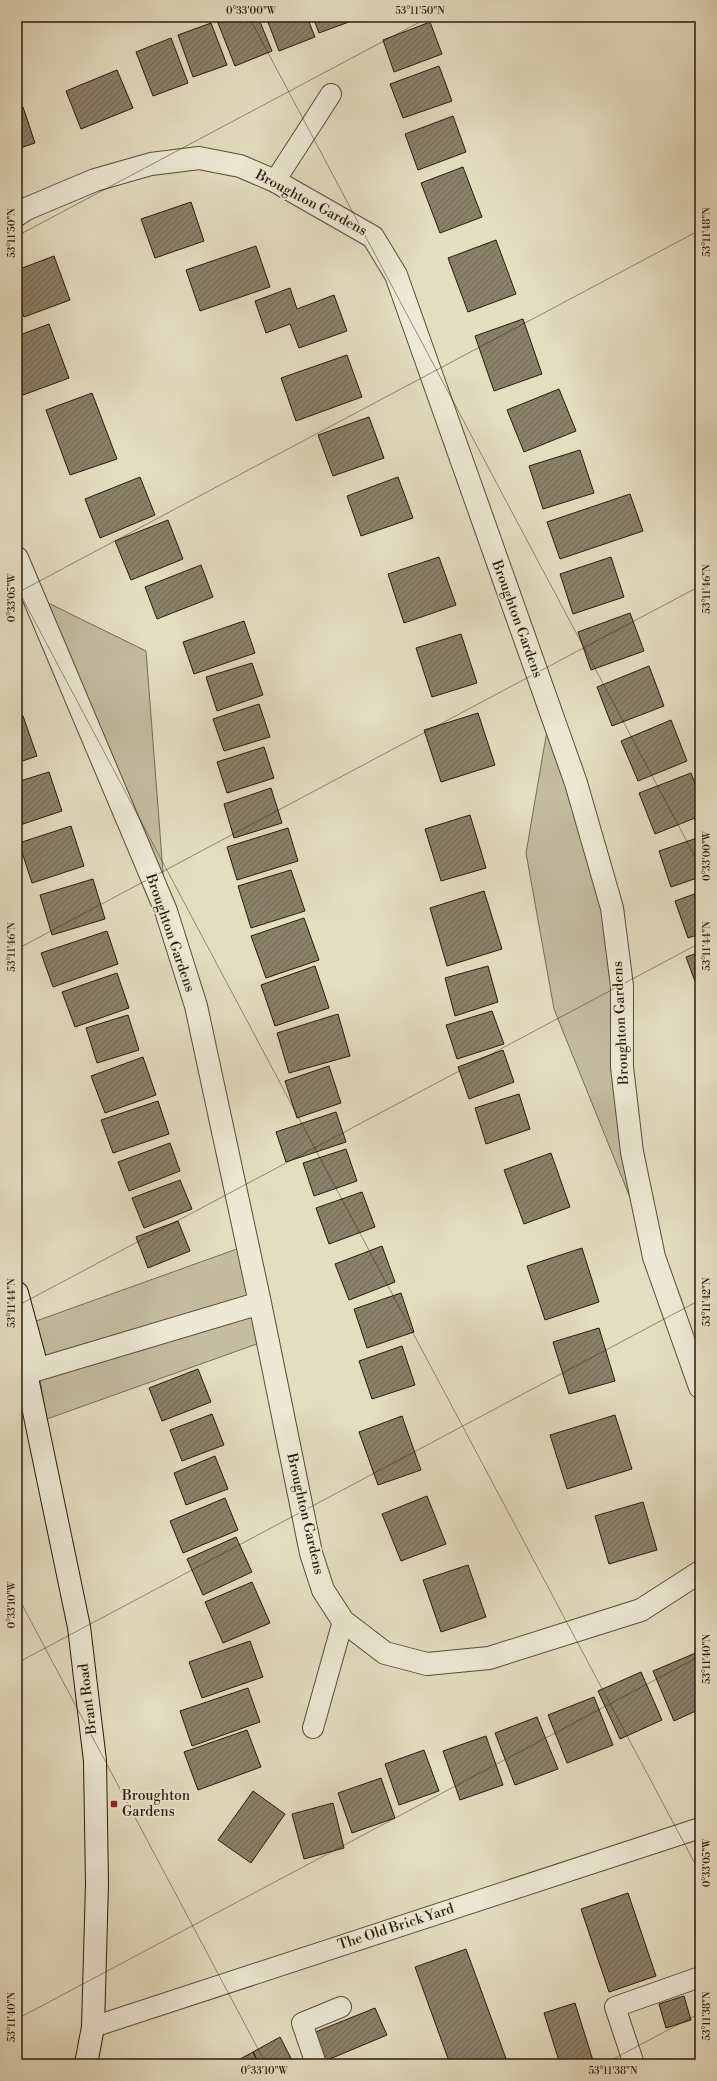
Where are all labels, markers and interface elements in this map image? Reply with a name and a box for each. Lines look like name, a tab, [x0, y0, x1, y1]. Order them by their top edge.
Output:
text: 0°33'00"W	[226, 5, 277, 17]
text: 53°11'50"N	[395, 5, 445, 17]
street label: Broughton Gardens	[251, 166, 370, 240]
text: 53°11'48"N	[701, 207, 713, 257]
text: 53°11'50"N	[6, 208, 18, 258]
street label: Broughton Gardens	[487, 557, 547, 680]
text: 53°11'46"N	[701, 564, 713, 614]
text: 0°33'05"W	[6, 573, 18, 622]
text: 0°33'00"W	[701, 830, 713, 881]
street label: Broughton Gardens	[141, 871, 199, 995]
text: 53°11'44"N	[701, 921, 713, 971]
text: 53°11'46"N	[6, 922, 18, 972]
street label: Broughton Gardens	[609, 961, 633, 1086]
text: 53°11'42"N	[701, 1277, 713, 1326]
text: 53°11'44"N	[6, 1278, 18, 1328]
street label: Broughton Gardens	[282, 1451, 328, 1576]
text: 0°33'10"W	[6, 1580, 18, 1629]
text: 53°11'40"N	[701, 1634, 713, 1684]
street label: Brant Road	[75, 1662, 101, 1737]
place label: Broughton Gardens	[121, 1787, 191, 1821]
marker: Broughton Gardens	[109, 1799, 119, 1809]
text: 0°33'05"W	[701, 1838, 713, 1887]
street label: The Old Brick Yard	[336, 1900, 457, 1954]
text: 53°11'38"N	[701, 1991, 713, 2040]
text: 53°11'40"N	[6, 1992, 18, 2042]
text: 0°33'10"W	[240, 2065, 289, 2077]
text: 53°11'38"N	[589, 2065, 638, 2077]

